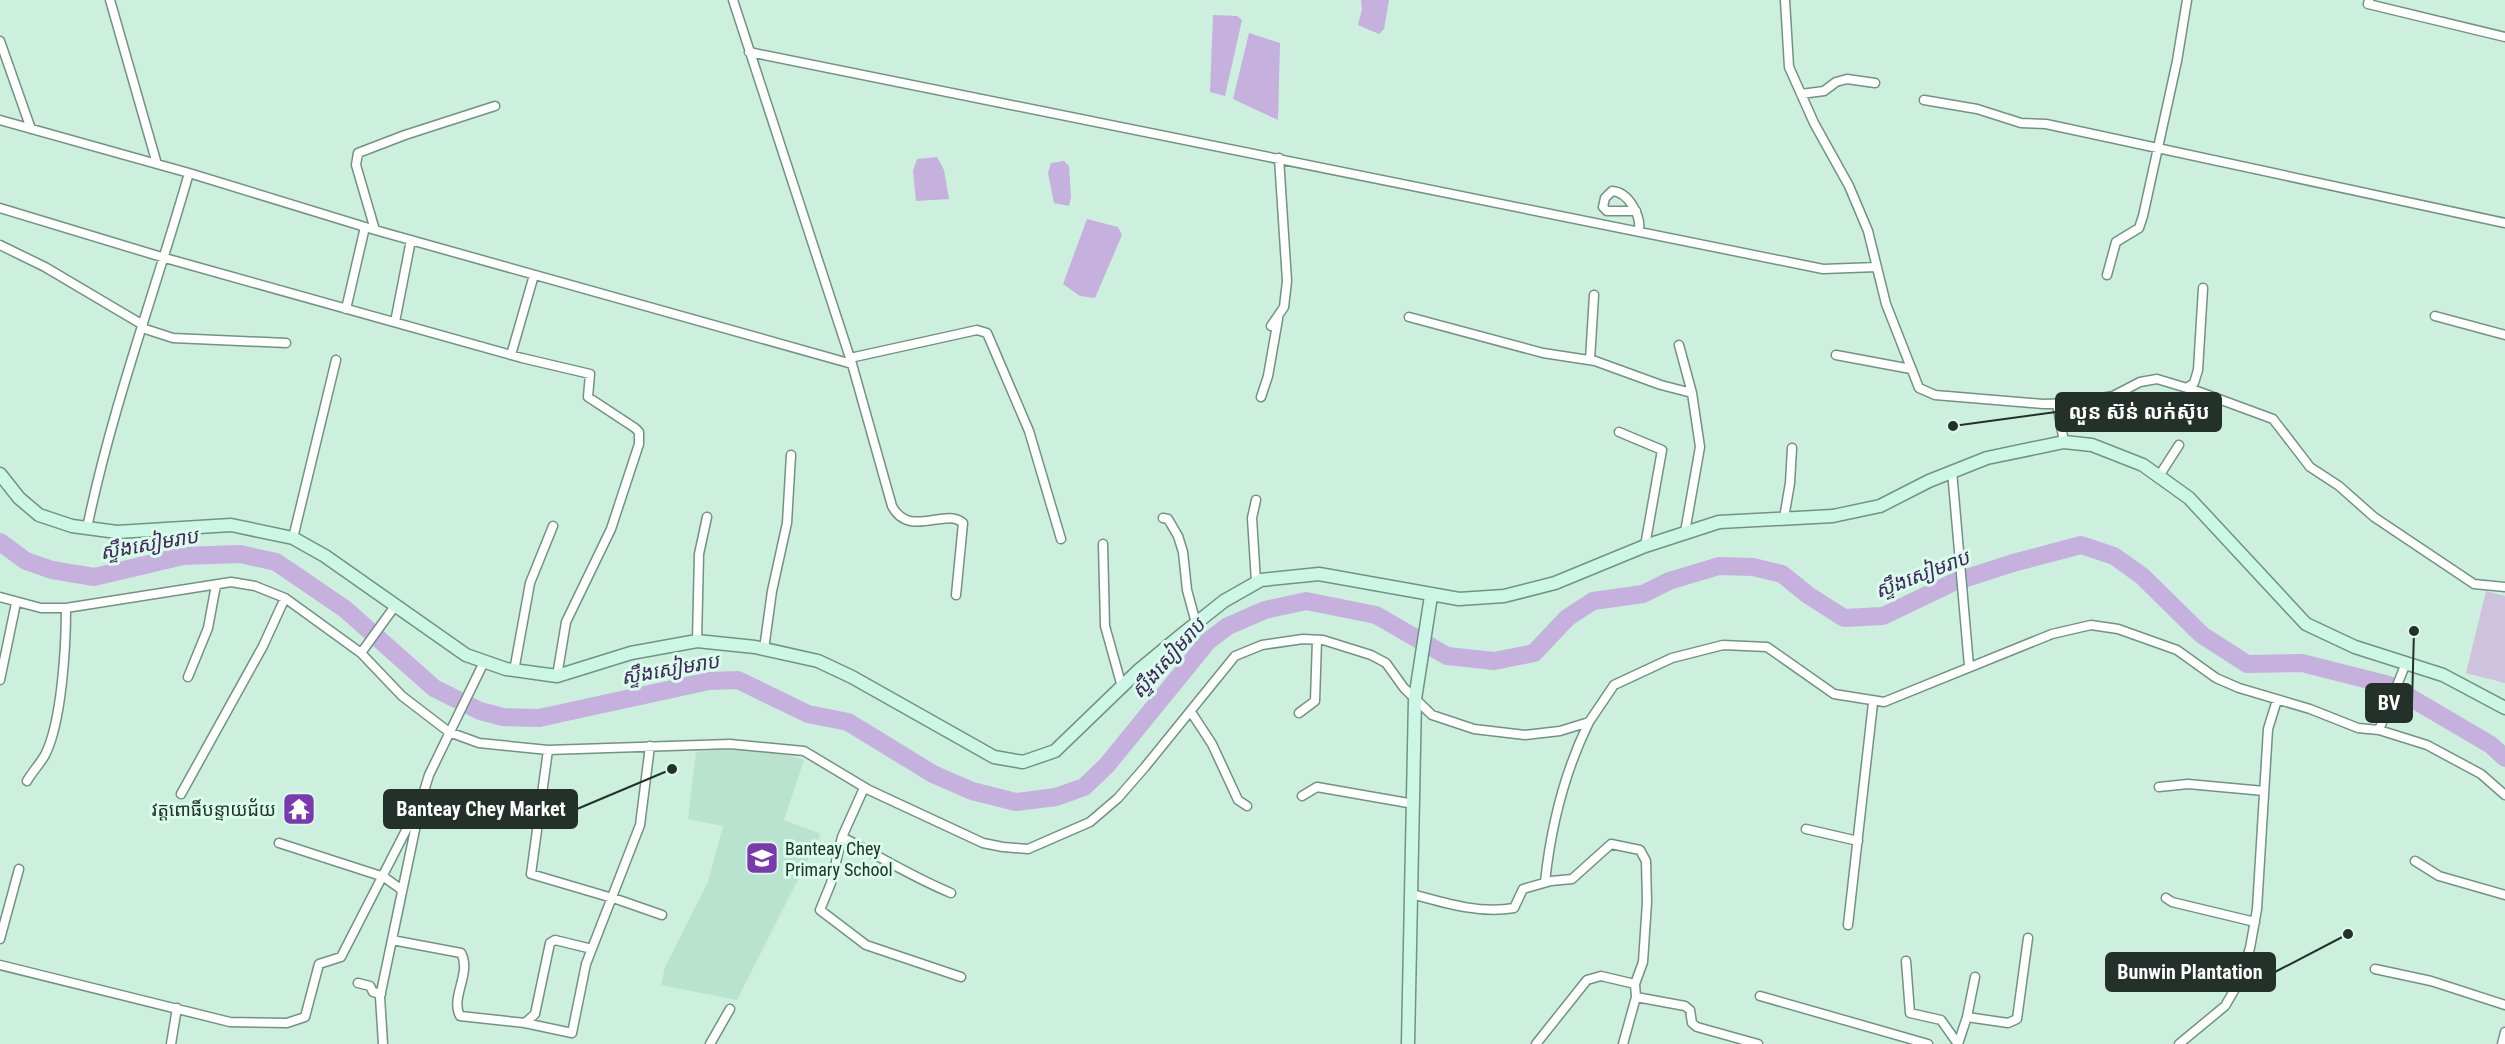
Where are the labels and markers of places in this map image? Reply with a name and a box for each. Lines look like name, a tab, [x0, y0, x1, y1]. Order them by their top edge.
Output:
callout: លួន ស៊ន់ លក់ស៊ុប	[2056, 393, 2221, 431]
callout: BV	[2366, 684, 2412, 722]
callout: Banteay Chey Market	[384, 790, 577, 828]
temple icon: វត្តពោធិ៍បន្ទាយជ័យ	[281, 791, 317, 827]
place label: វត្តពោធិ៍បន្ទាយជ័យ	[152, 798, 276, 821]
place label: Banteay Chey Primary School	[785, 838, 893, 880]
school or university icon: Banteay Chey Primary School	[744, 840, 780, 876]
callout: Bunwin Plantation	[2106, 953, 2275, 991]

